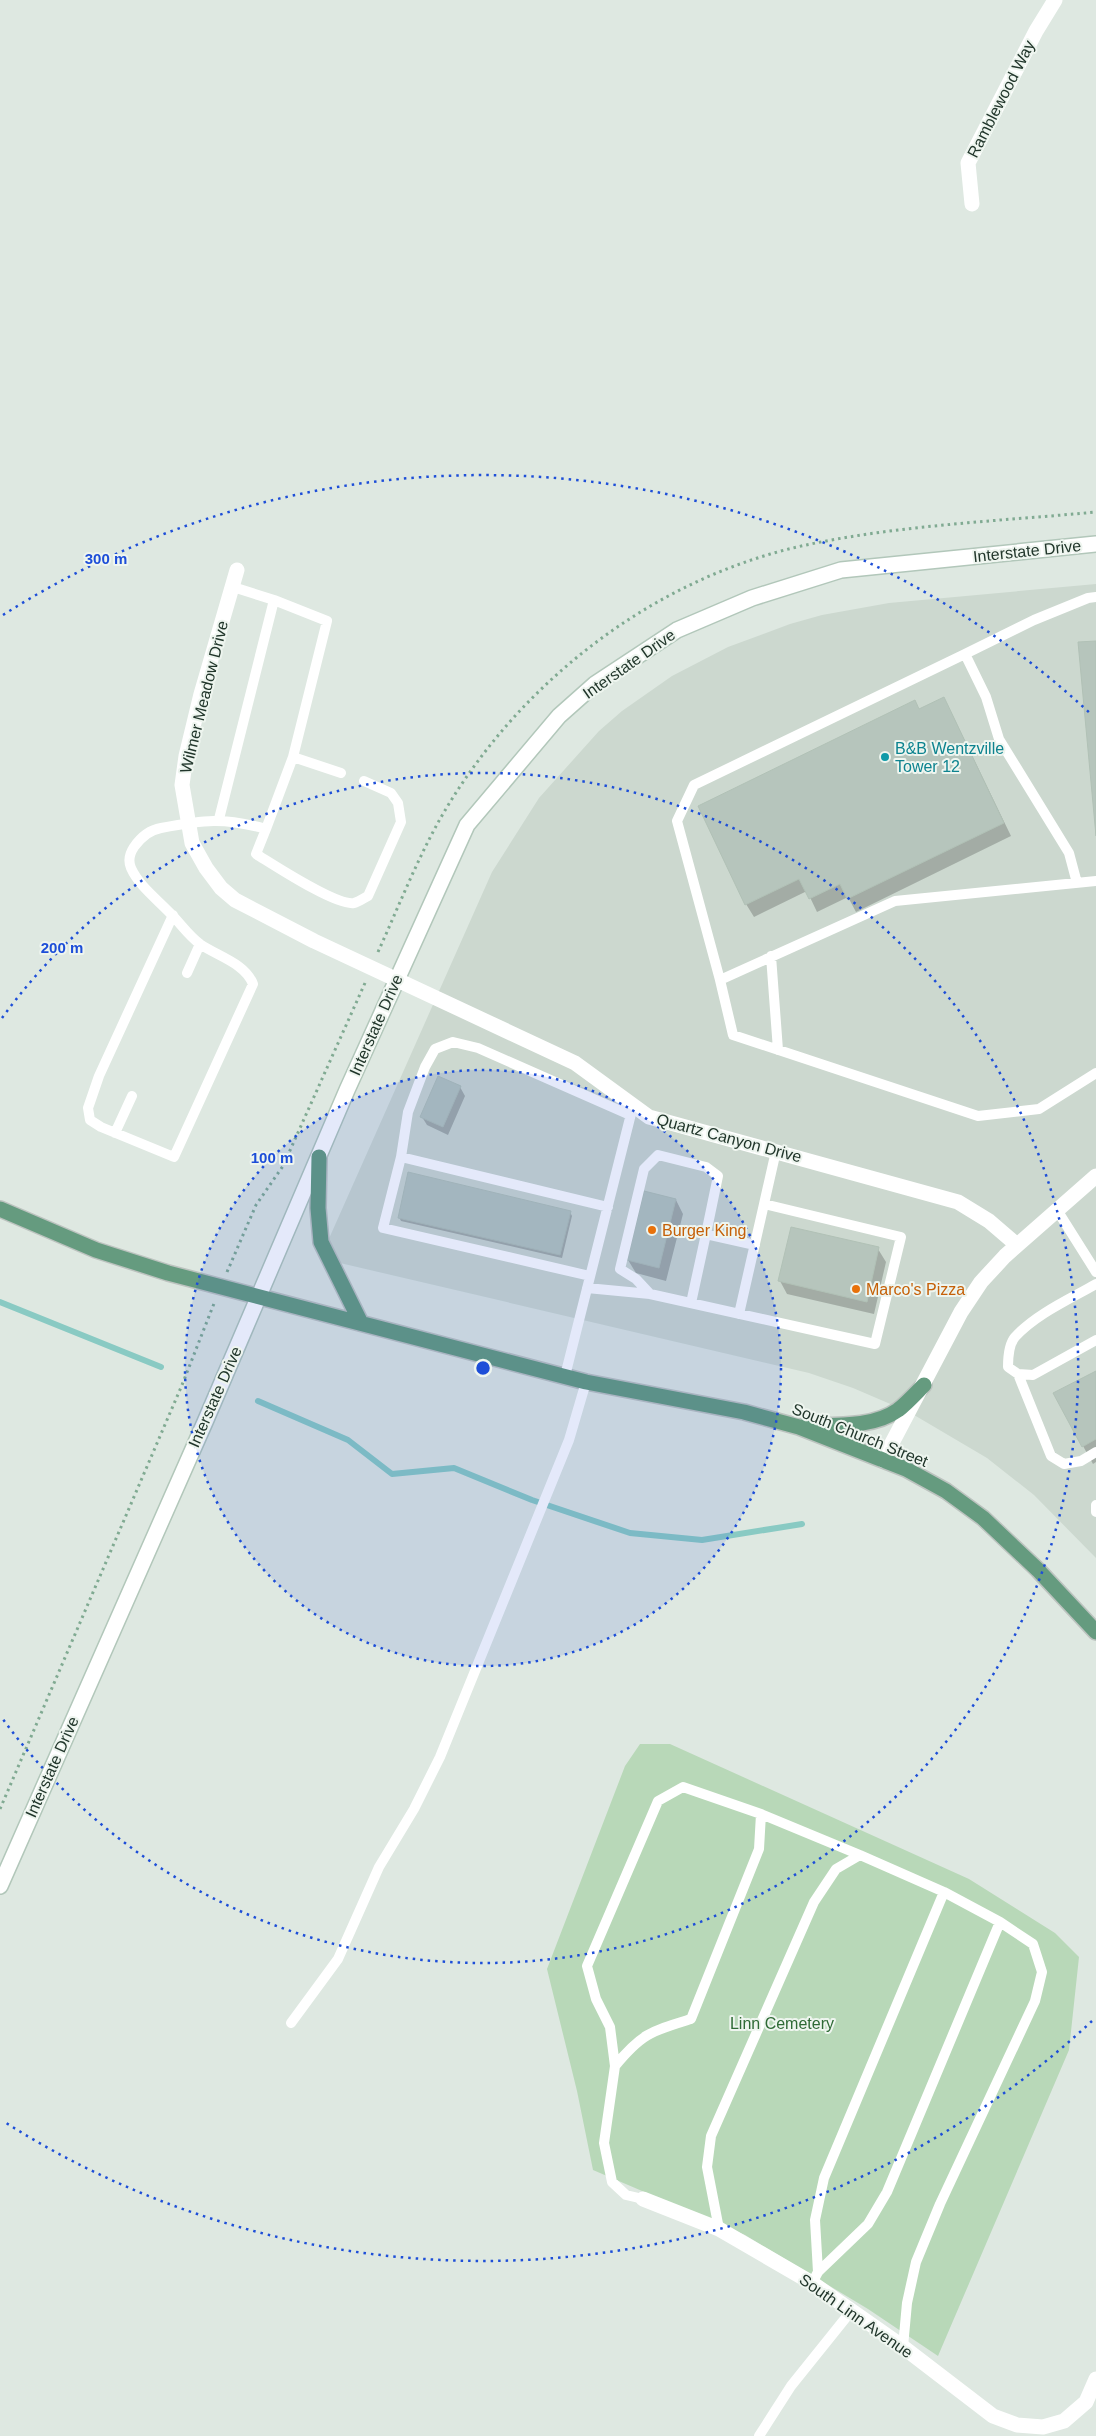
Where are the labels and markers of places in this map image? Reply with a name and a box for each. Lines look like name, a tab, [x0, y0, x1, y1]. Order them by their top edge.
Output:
place label: B&B Wentzville Tower 12	[895, 740, 1004, 775]
marker: B&B Wentzville Tower 12	[879, 751, 891, 763]
place label: Burger King	[662, 1222, 747, 1239]
marker: Burger King	[646, 1224, 658, 1236]
place label: Marco's Pizza	[866, 1281, 965, 1298]
marker: Marco's Pizza	[850, 1283, 862, 1295]
centre of rings	[474, 1359, 492, 1377]

